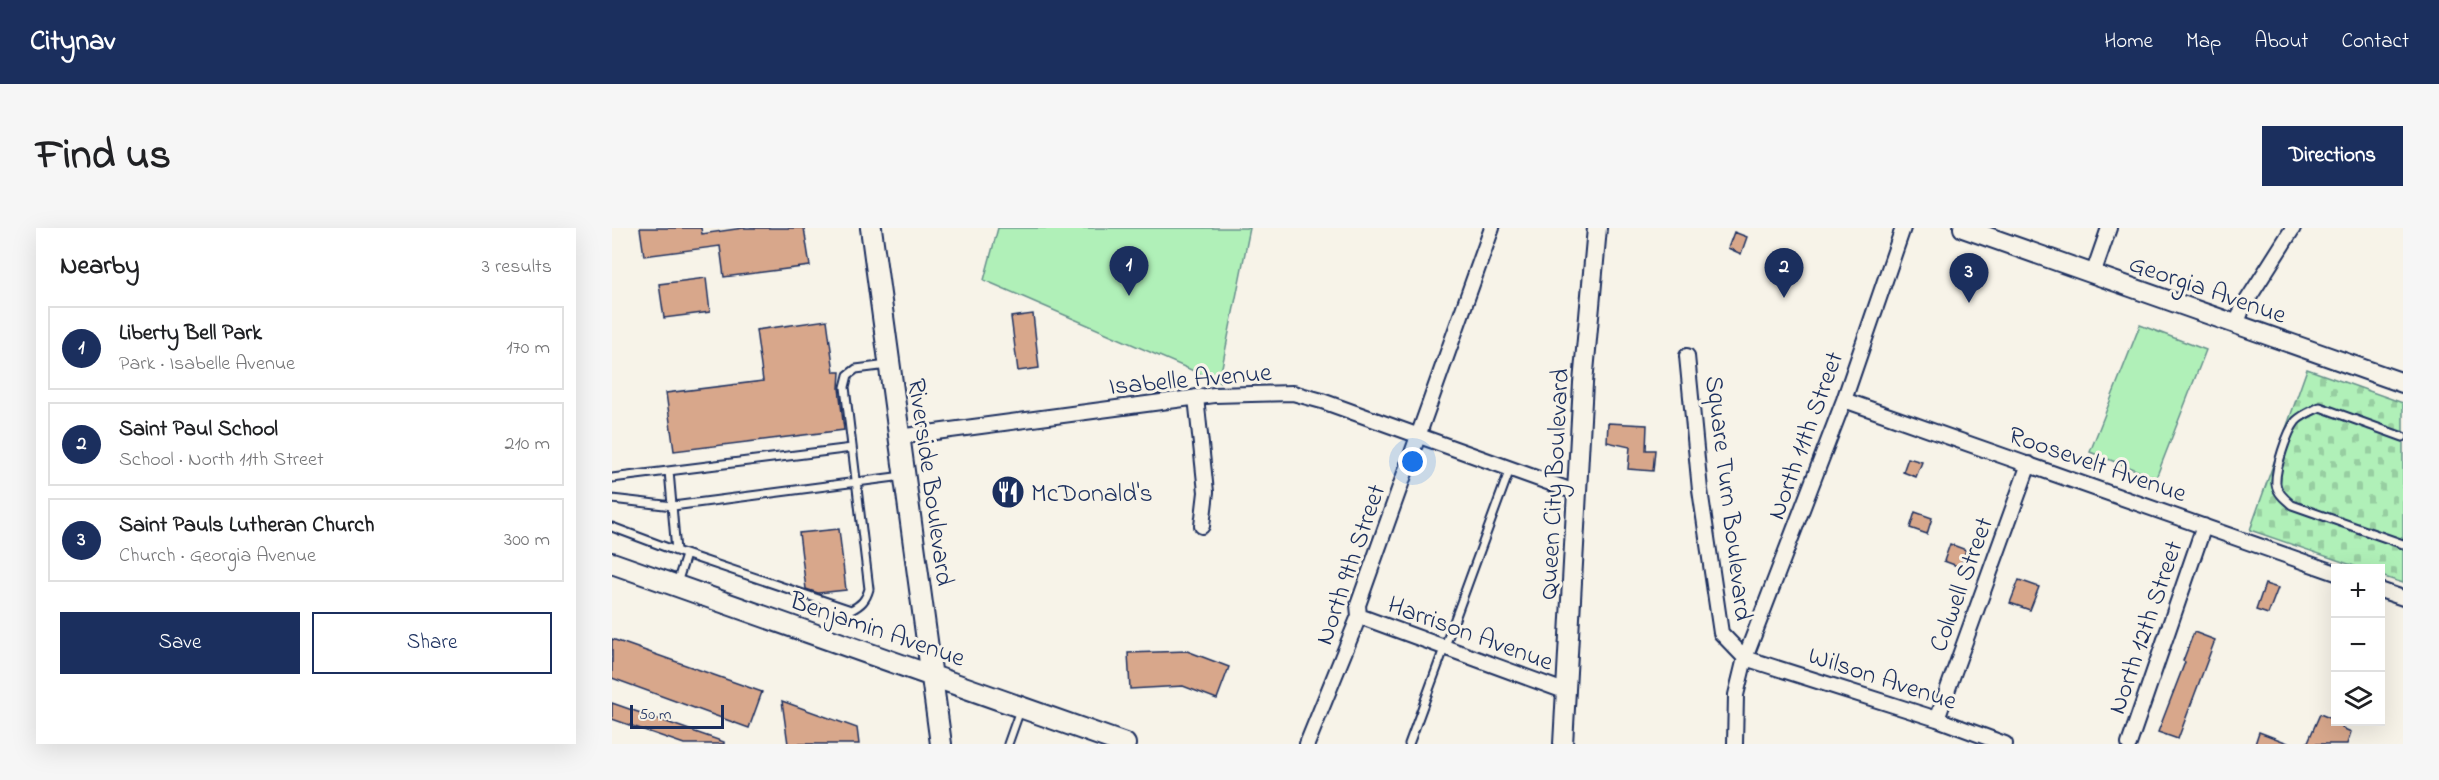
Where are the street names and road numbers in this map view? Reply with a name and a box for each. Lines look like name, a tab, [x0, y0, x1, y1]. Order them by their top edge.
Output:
street label: Georgia Avenue	[2123, 246, 2291, 336]
street label: North 11th Street	[1759, 346, 1855, 525]
street label: Isabelle Avenue	[1107, 355, 1274, 407]
street label: Queen City Boulevard	[1531, 367, 1581, 601]
street label: Square Turn Boulevard	[1693, 374, 1761, 623]
street label: Riverside Boulevard	[896, 376, 962, 589]
street label: Roosevelt Avenue	[2003, 418, 2192, 514]
street label: North 9th Street	[1307, 479, 1397, 650]
street label: Colwell Street	[1921, 512, 2005, 658]
street label: North 12th Street	[2099, 536, 2194, 720]
street label: Benjamin Avenue	[783, 583, 970, 679]
street label: Harrison Avenue	[1382, 587, 1558, 683]
street label: Wilson Avenue	[1803, 638, 1962, 722]

